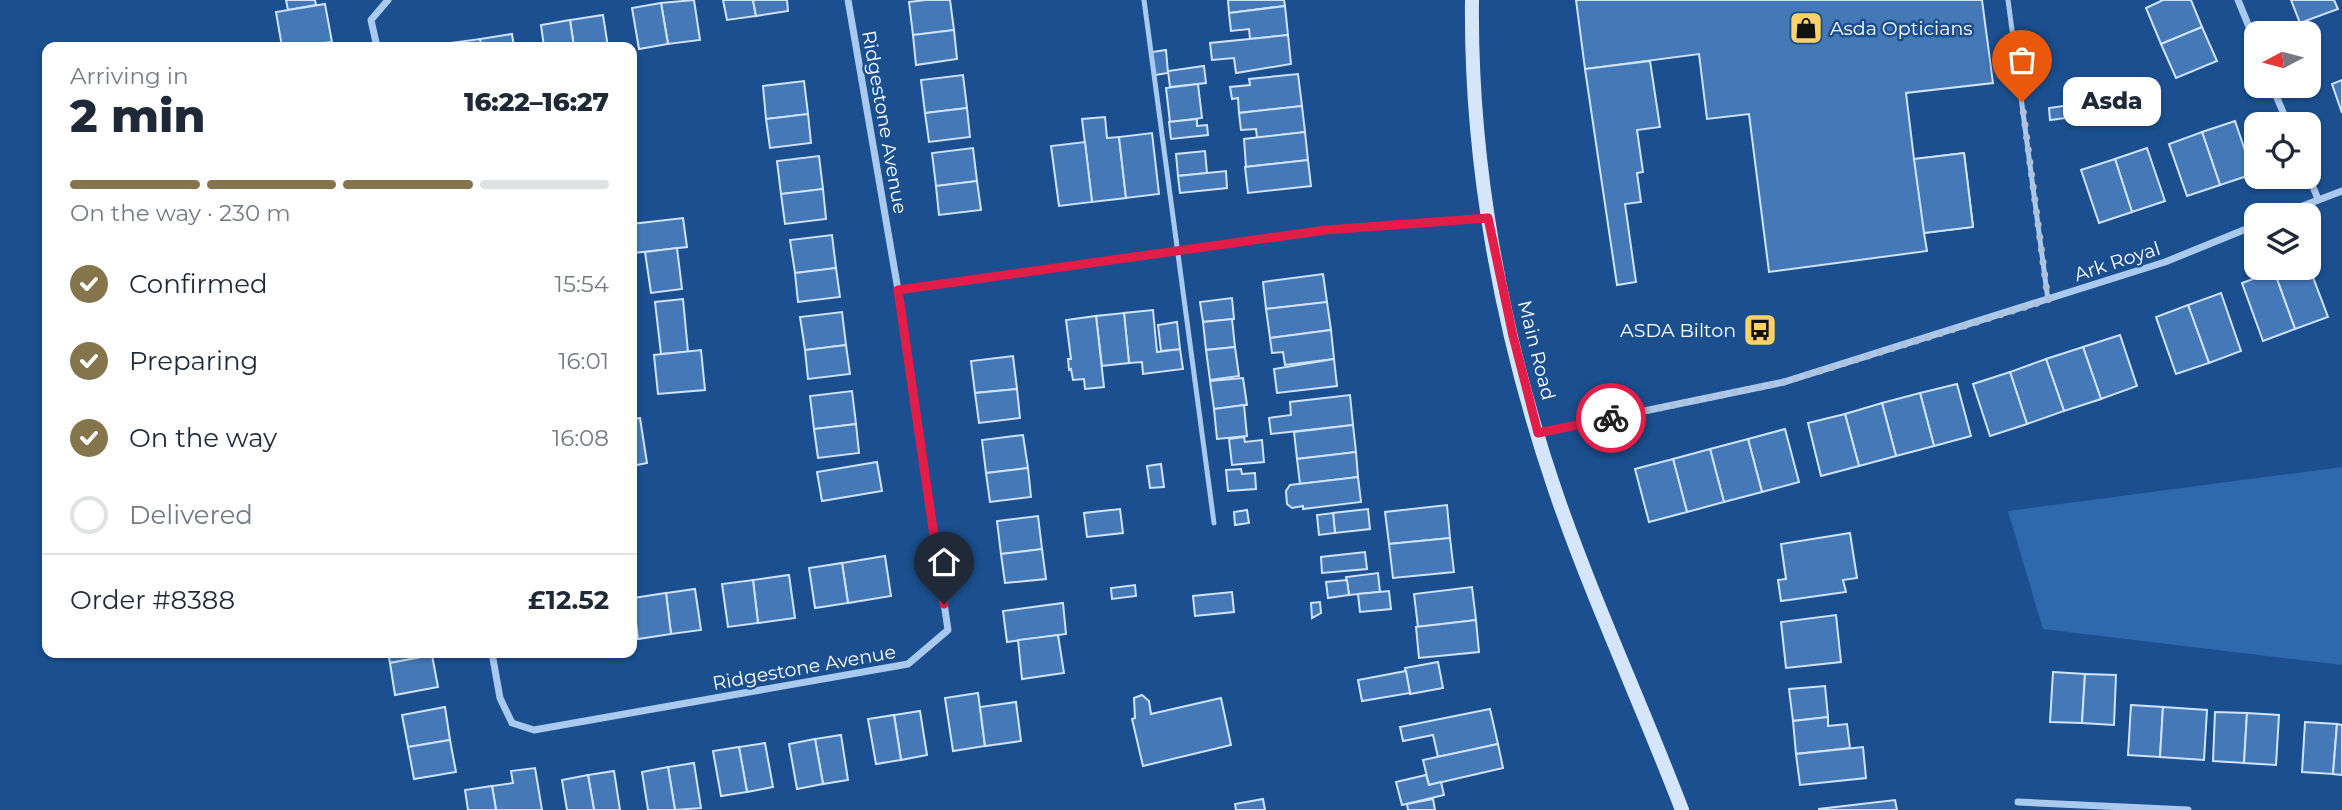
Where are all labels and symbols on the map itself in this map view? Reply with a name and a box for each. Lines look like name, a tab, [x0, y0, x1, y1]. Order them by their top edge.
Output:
shop icon: Asda Opticians	[1787, 9, 1825, 47]
place label: Asda Opticians	[1830, 17, 1973, 40]
north arrow	[2244, 21, 2320, 98]
street label: Ridgestone Avenue	[857, 29, 912, 216]
pin	[1992, 30, 2052, 102]
callout: Asda	[2064, 78, 2162, 126]
street label: Ark Royal	[2071, 237, 2163, 286]
street label: Main Road	[1513, 298, 1560, 402]
bus stop icon: ASDA Bilton	[1741, 311, 1779, 349]
place label: ASDA Bilton	[1620, 319, 1736, 342]
courier	[1576, 383, 1646, 453]
pin	[914, 532, 974, 604]
street label: Ridgestone Avenue	[711, 640, 898, 695]

